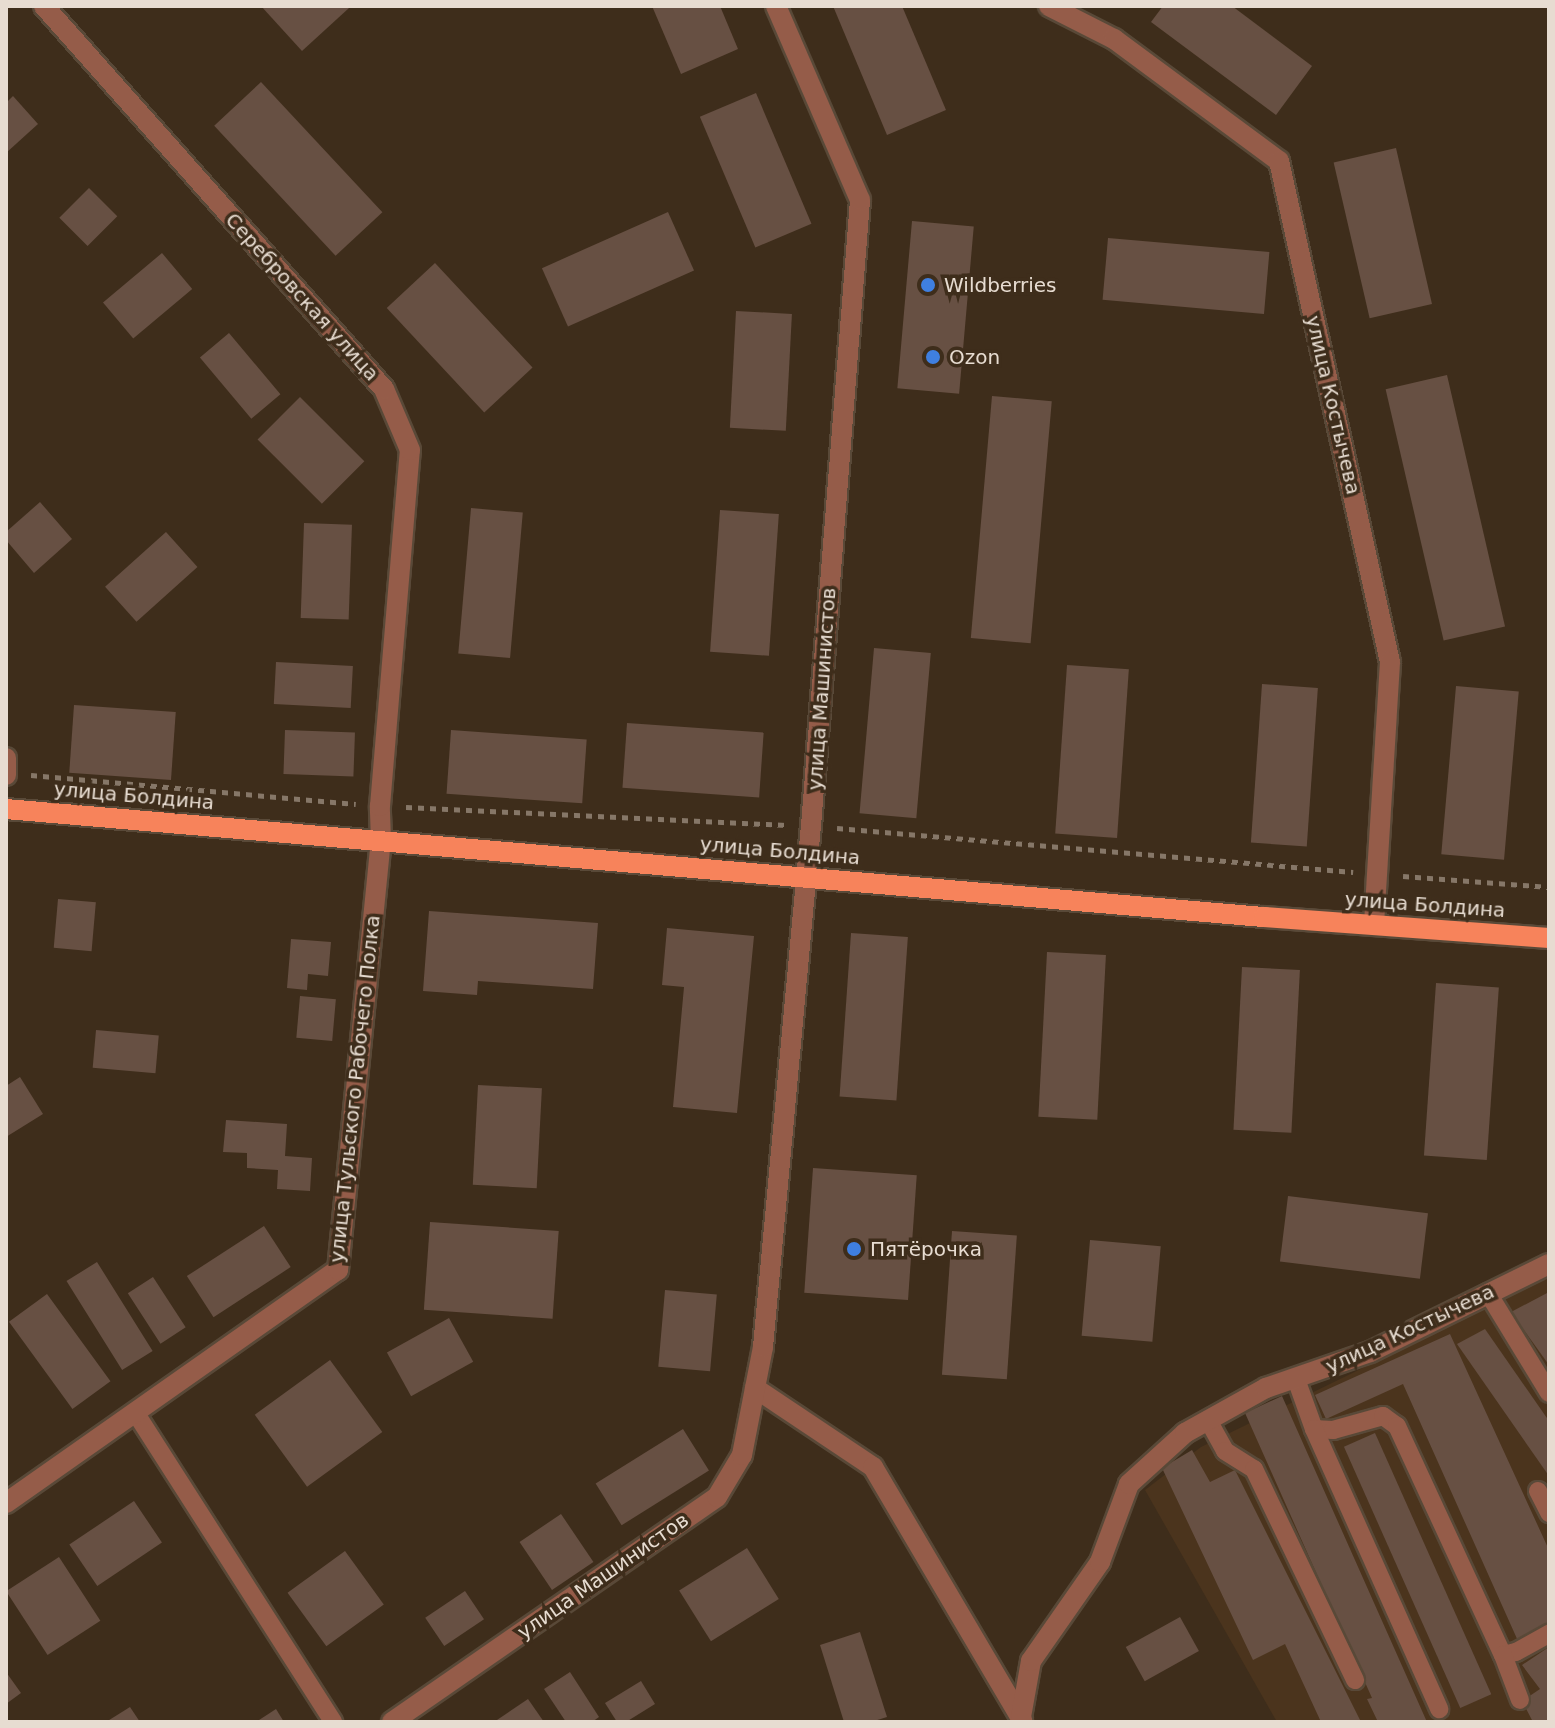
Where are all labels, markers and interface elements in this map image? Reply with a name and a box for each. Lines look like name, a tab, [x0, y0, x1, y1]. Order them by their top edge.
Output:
street label: Серебровская улица	[220, 208, 384, 386]
place label: Wildberries	[944, 273, 1057, 297]
marker: Wildberries	[919, 276, 937, 294]
street label: улица Костычева	[1301, 313, 1365, 497]
place label: Ozon	[949, 345, 1000, 369]
marker: Ozon	[924, 348, 942, 366]
street label: улица Машинистов	[803, 587, 841, 791]
street label: улица Болдина	[53, 777, 215, 815]
street label: улица Болдина	[699, 832, 861, 870]
street label: улица Болдина	[1344, 887, 1506, 923]
street label: улица Тульского Рабочего Полка	[325, 914, 385, 1264]
place label: Пятёрочка	[870, 1237, 982, 1261]
marker: Пятёрочка	[845, 1240, 863, 1258]
street label: улица Костычева	[1322, 1279, 1498, 1379]
street label: улица Машинистов	[513, 1508, 693, 1644]

